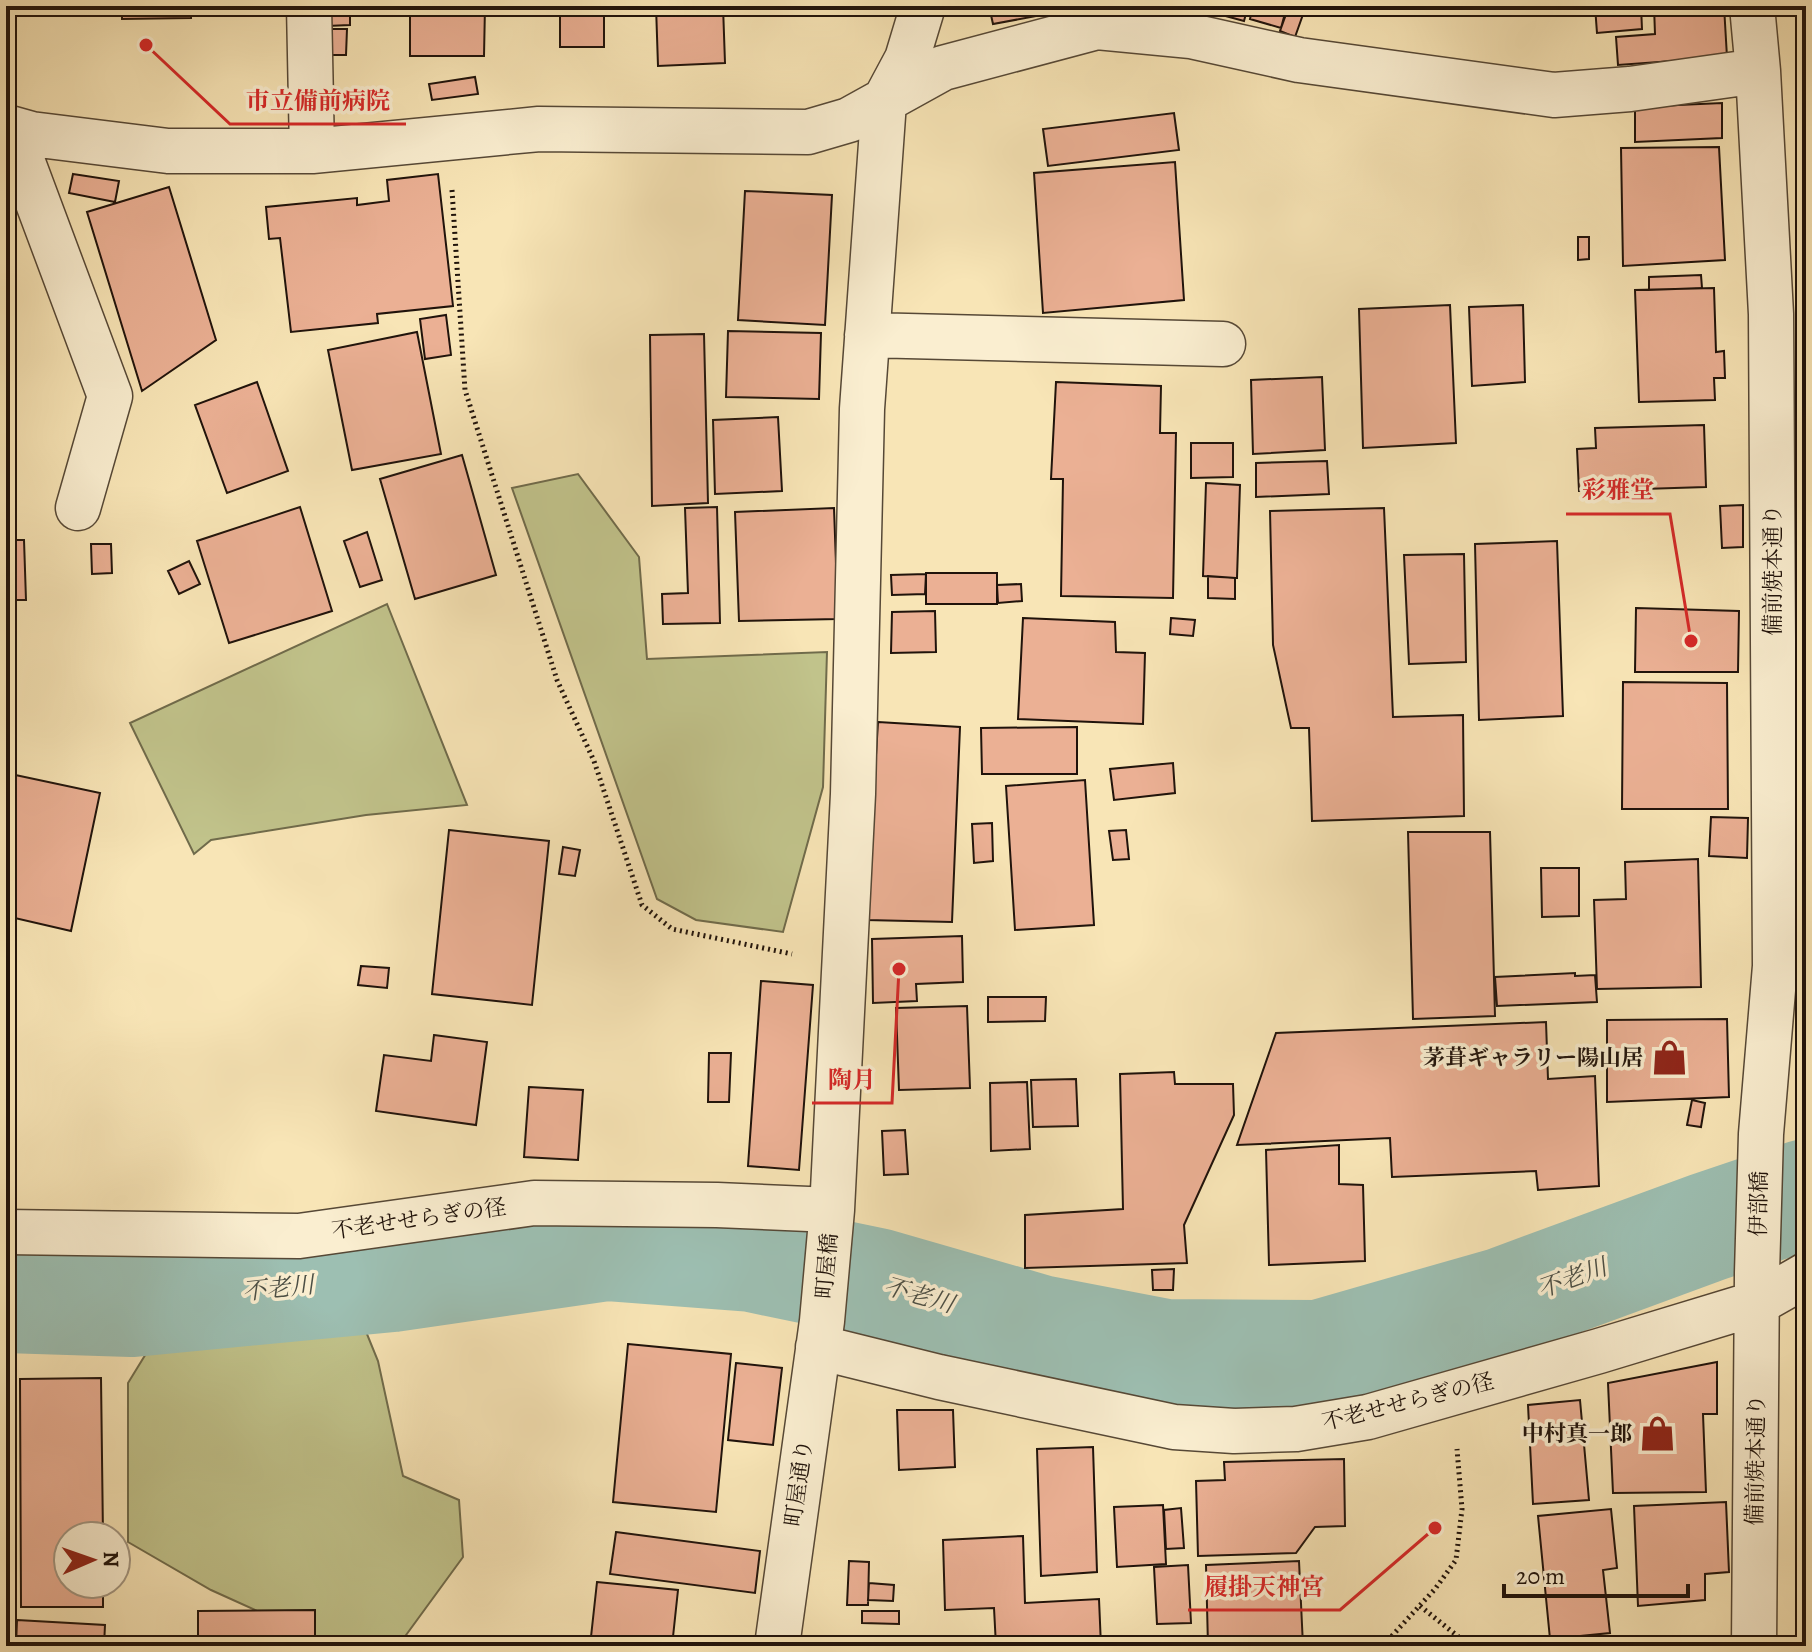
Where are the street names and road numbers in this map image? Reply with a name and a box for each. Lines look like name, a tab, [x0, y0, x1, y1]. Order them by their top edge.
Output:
street label: 備前焼本通り	[1758, 504, 1788, 636]
street label: 伊部橋	[1743, 1171, 1775, 1237]
street label: 不老せせらぎの径	[330, 1192, 508, 1246]
street label: 町屋橋	[809, 1232, 845, 1300]
street label: 不老せせらぎの径	[1319, 1366, 1497, 1438]
street label: 備前焼本通り	[1740, 1394, 1772, 1526]
street label: 町屋通り	[778, 1437, 820, 1529]

